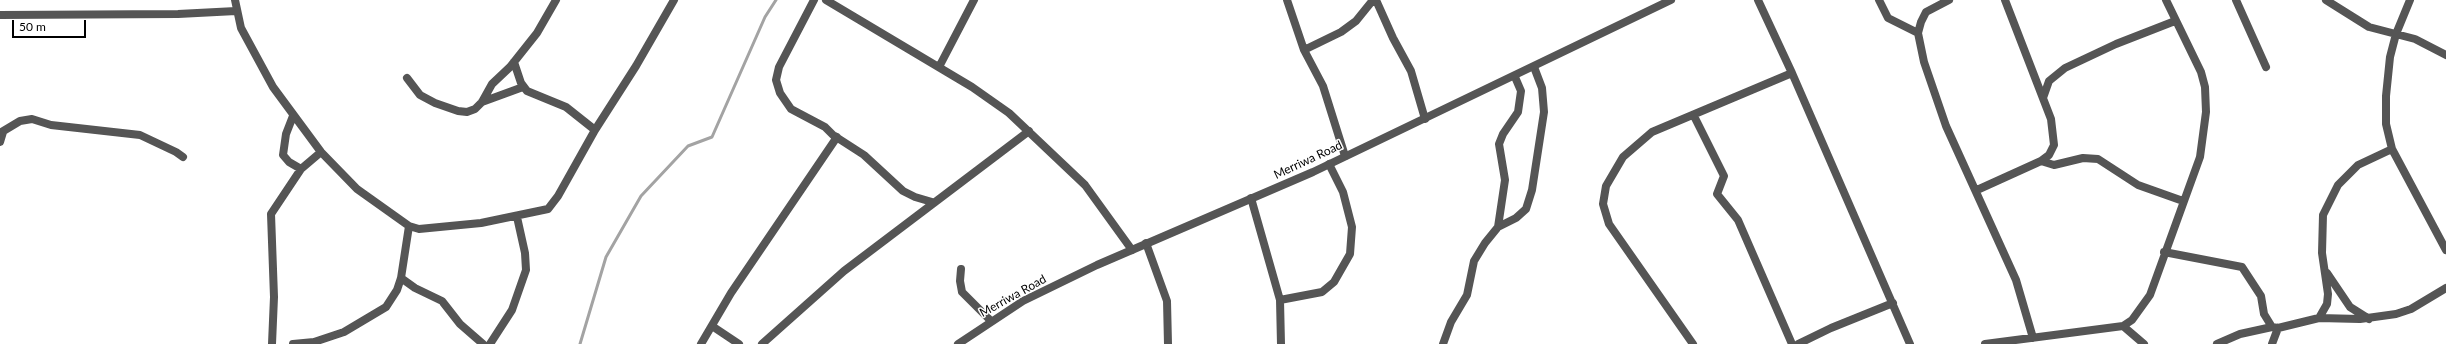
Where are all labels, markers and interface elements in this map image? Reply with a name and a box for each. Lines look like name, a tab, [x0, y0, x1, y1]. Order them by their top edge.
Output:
scale bar	[14, 12, 88, 38]
text: 50 m	[19, 19, 46, 34]
street label: Merriwa Road	[1271, 138, 1345, 182]
street label: Merriwa Road	[977, 272, 1049, 320]

